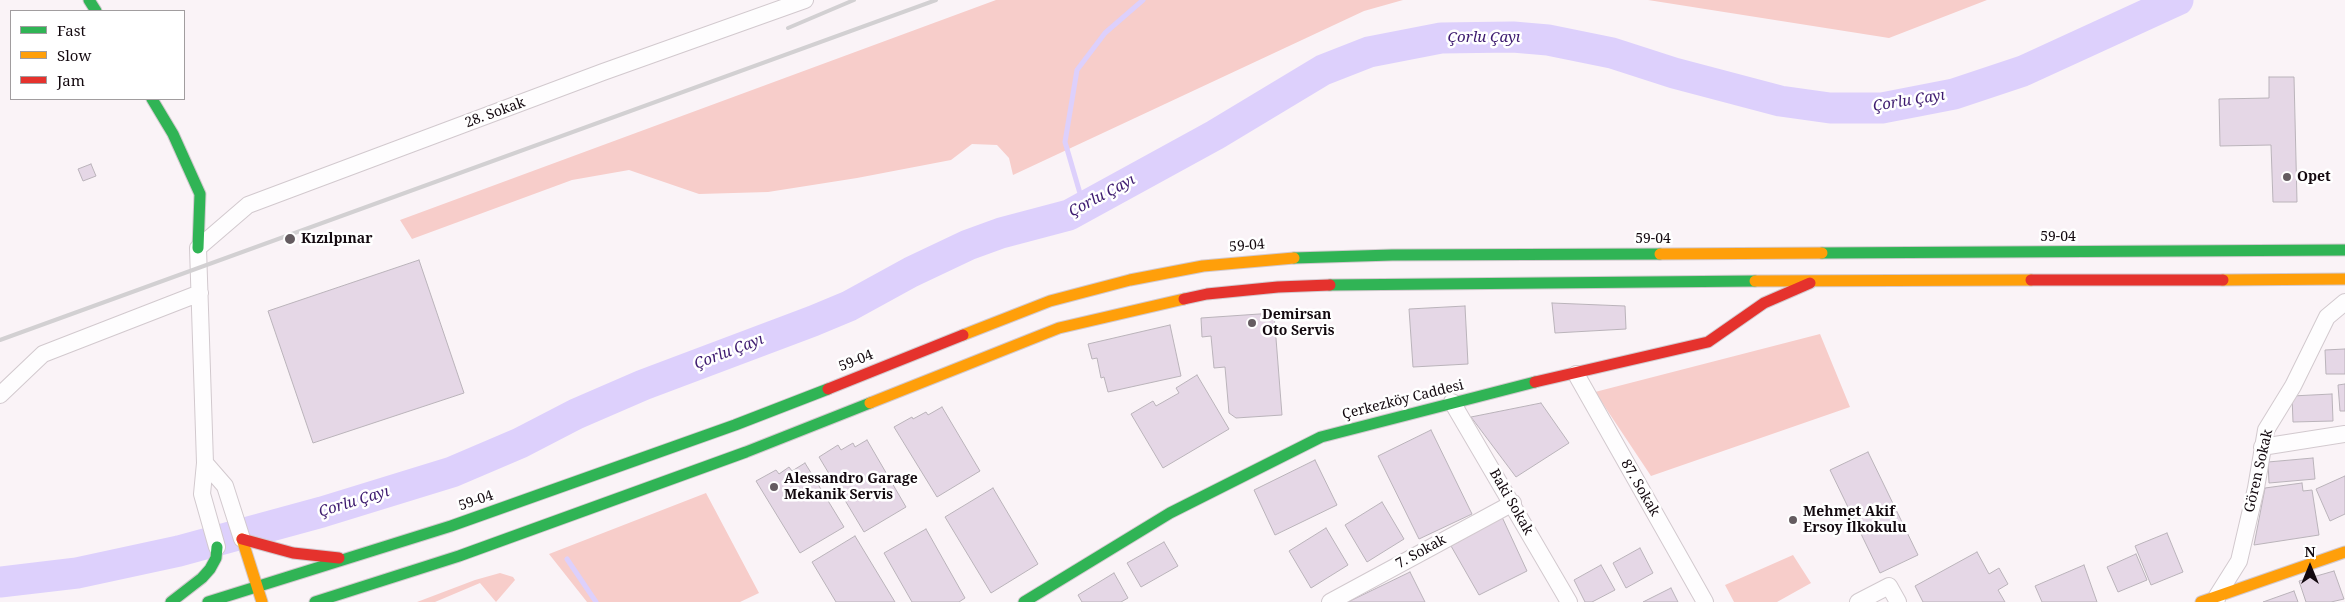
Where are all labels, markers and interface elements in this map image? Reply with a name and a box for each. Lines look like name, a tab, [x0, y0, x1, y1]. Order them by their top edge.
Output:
legend	[10, 10, 185, 100]
text: Fast	[57, 20, 86, 40]
water label: Çorlu Çayı	[1448, 29, 1520, 47]
text: Slow	[57, 45, 91, 65]
text: Jam	[57, 70, 85, 90]
water label: Çorlu Çayı	[1872, 86, 1946, 116]
street label: 28. Sokak	[463, 94, 527, 132]
place label: Opet	[2297, 169, 2331, 185]
water label: Çorlu Çayı	[1066, 171, 1138, 221]
marker: Opet	[2281, 171, 2293, 183]
street label: 59-04	[2040, 229, 2076, 245]
place label: Kızılpınar	[301, 231, 372, 247]
street label: 59-04	[1635, 231, 1671, 247]
marker: Kızılpınar	[283, 232, 297, 246]
street label: 59-04	[1229, 236, 1265, 256]
place label: Demirsan Oto Servis	[1262, 307, 1335, 340]
marker: Demirsan Oto Servis	[1246, 317, 1258, 329]
water label: Çorlu Çayı	[692, 331, 766, 373]
street label: 59-04	[836, 347, 876, 375]
street label: Çerkezköy Caddesi	[1341, 377, 1465, 423]
street label: Gören Sokak	[2241, 428, 2277, 514]
street label: 87. Sokak	[1617, 457, 1663, 519]
street label: Baki Sokak	[1485, 466, 1537, 538]
place label: Alessandro Garage Mekanik Servis	[784, 471, 918, 504]
marker: Alessandro Garage Mekanik Servis	[768, 481, 780, 493]
water label: Çorlu Çayı	[317, 483, 391, 521]
street label: 59-04	[456, 487, 496, 515]
place label: Mehmet Akif Ersoy İlkokulu	[1803, 504, 1907, 536]
marker: Mehmet Akif Ersoy İlkokulu	[1787, 514, 1799, 526]
street label: 7. Sokak	[1393, 531, 1449, 573]
north arrow	[2285, 542, 2335, 592]
text: N	[2304, 542, 2316, 561]

